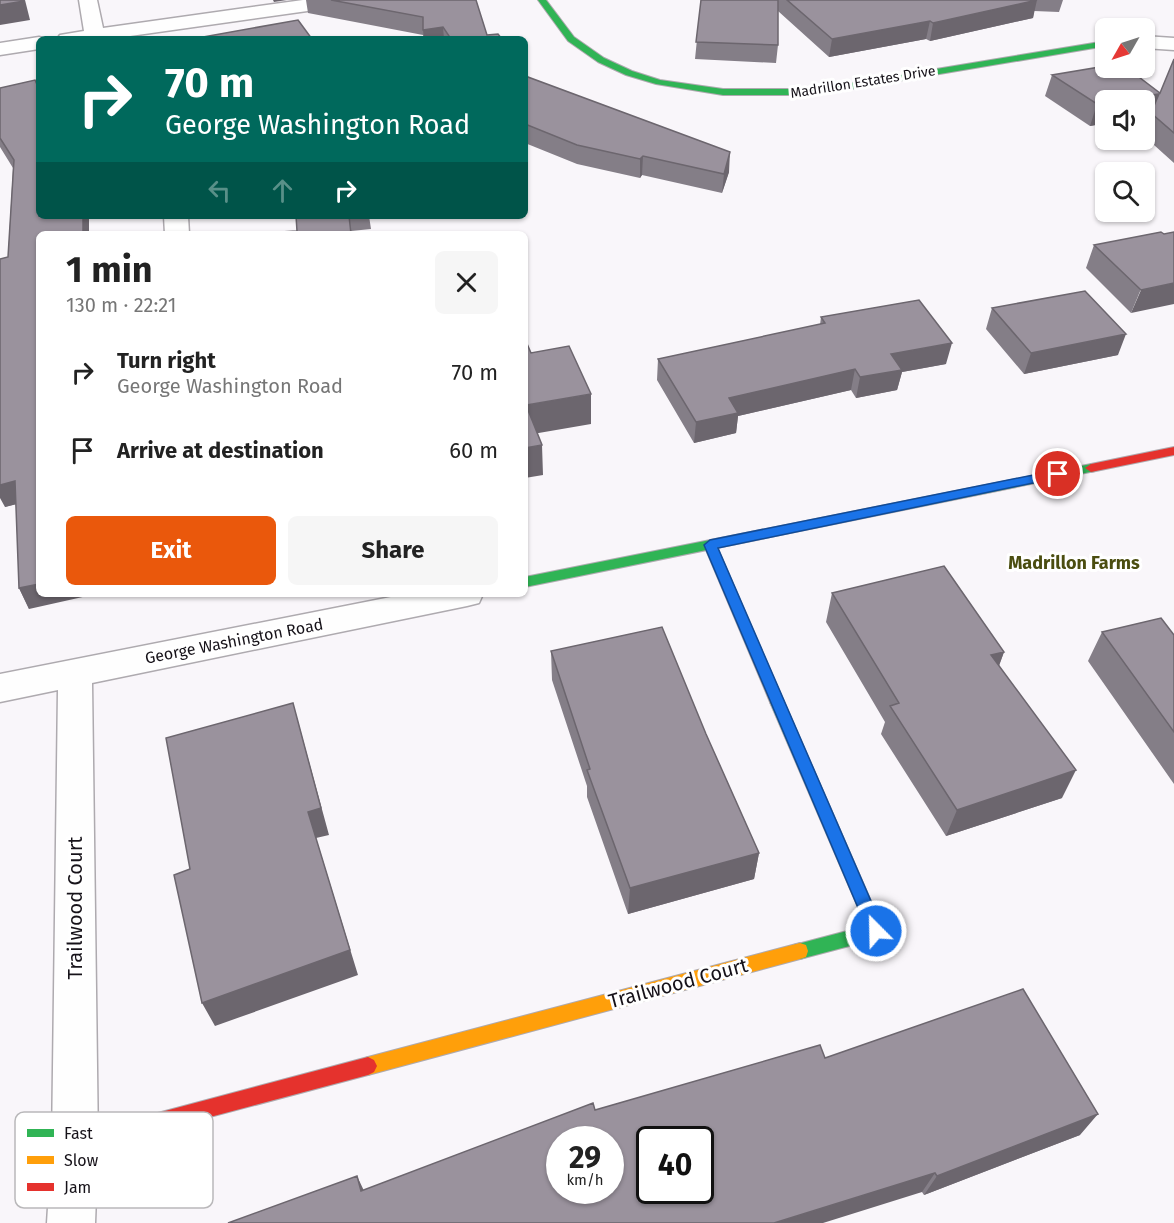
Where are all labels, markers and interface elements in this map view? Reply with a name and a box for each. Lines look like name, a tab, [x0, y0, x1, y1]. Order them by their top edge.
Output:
north arrow	[1095, 18, 1155, 78]
map controls	[1095, 18, 1155, 222]
text: 70 m	[165, 58, 254, 108]
icon: right	[66, 60, 144, 138]
street label: Madrillon Estates Drive	[789, 62, 937, 102]
button: sound	[1095, 90, 1155, 150]
text: George Washington Road	[165, 109, 470, 141]
button: search	[1095, 162, 1155, 222]
icon: left	[203, 174, 236, 207]
icon: ahead	[266, 174, 299, 207]
icon: right	[329, 174, 362, 207]
text: 1 min	[66, 248, 153, 292]
button: close	[435, 251, 498, 314]
text: 130 m · 22:21	[66, 293, 176, 317]
text: Turn right	[117, 347, 216, 374]
icon: right	[66, 356, 99, 389]
text: 70 m	[452, 359, 498, 386]
text: George Washington Road	[117, 374, 343, 398]
icon: arrive	[66, 434, 99, 467]
text: Arrive at destination	[117, 437, 324, 464]
text: 60 m	[449, 437, 498, 464]
pin	[1032, 448, 1083, 499]
icon: arrive	[1041, 457, 1074, 490]
button: Exit	[66, 516, 276, 585]
button: Share	[288, 516, 498, 585]
district label: Madrillon Farms	[1008, 552, 1140, 574]
street label: George Washington Road	[143, 614, 325, 668]
street label: Trailwood Court	[63, 836, 87, 980]
position arrow	[844, 899, 908, 963]
street label: Trailwood Court	[606, 953, 751, 1013]
legend	[15, 1112, 213, 1208]
text: Fast	[64, 1124, 93, 1143]
speed limit sign: 40	[636, 1126, 714, 1204]
text: 29	[569, 1140, 601, 1176]
text: Slow	[64, 1151, 99, 1170]
text: km/h	[566, 1171, 604, 1189]
text: Jam	[64, 1178, 91, 1197]

